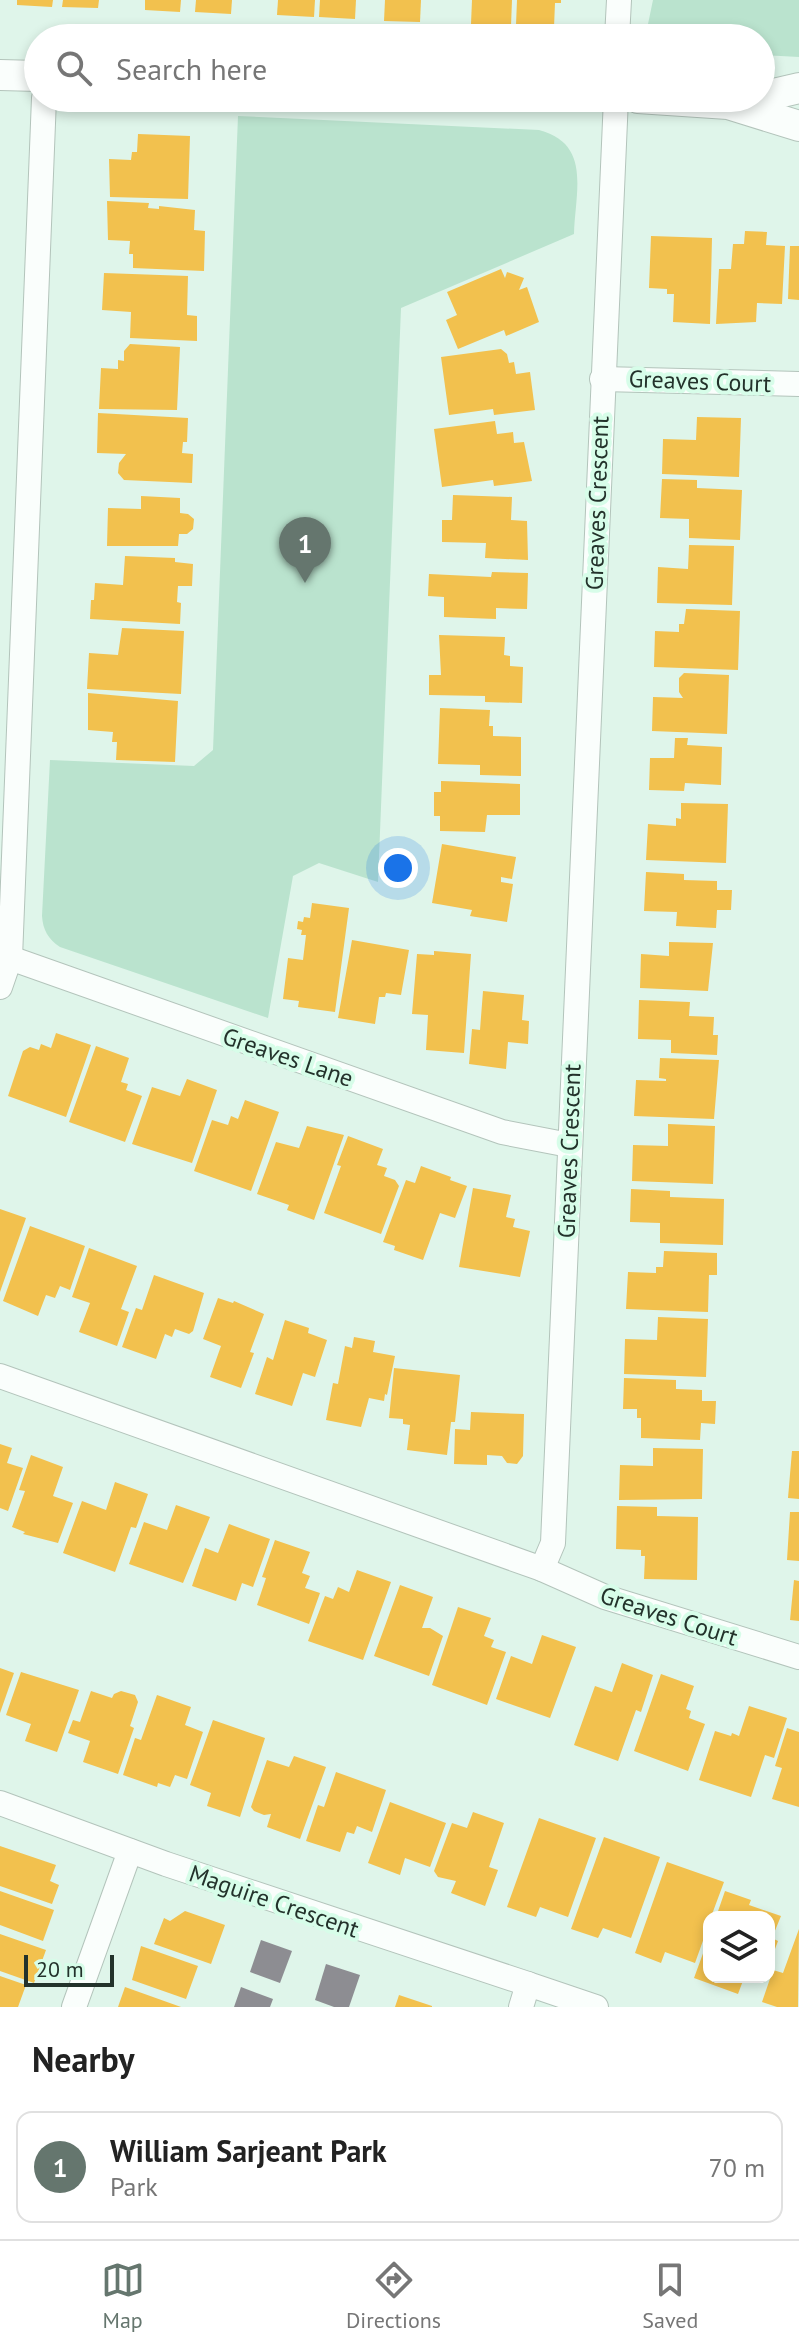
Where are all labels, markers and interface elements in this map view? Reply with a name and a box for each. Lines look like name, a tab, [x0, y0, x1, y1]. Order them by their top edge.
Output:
search box	[24, 24, 775, 112]
icon: search	[52, 46, 96, 90]
text: Search here	[116, 49, 267, 88]
street label: Greaves Court	[628, 363, 772, 399]
street label: Greaves Crescent	[578, 415, 616, 591]
pin: 1	[279, 517, 331, 583]
your location	[378, 848, 418, 888]
street label: Greaves Lane	[219, 1020, 357, 1094]
street label: Greaves Crescent	[550, 1063, 588, 1239]
street label: Greaves Court	[596, 1579, 742, 1653]
street label: Maguire Crescent	[185, 1857, 363, 1945]
map controls	[703, 1911, 775, 1983]
button: layers	[703, 1911, 775, 1983]
scale bar	[24, 1951, 114, 1987]
text: 20 m	[36, 1955, 84, 1983]
text: Nearby	[32, 2037, 134, 2081]
text: William Sarjeant Park	[110, 2131, 387, 2170]
text: 1	[53, 2151, 67, 2184]
text: 70 m	[709, 2151, 765, 2184]
text: Park	[110, 2170, 158, 2203]
tab: Map	[101, 2258, 145, 2334]
tab: Directions	[346, 2258, 441, 2334]
tab: Saved	[642, 2258, 698, 2334]

